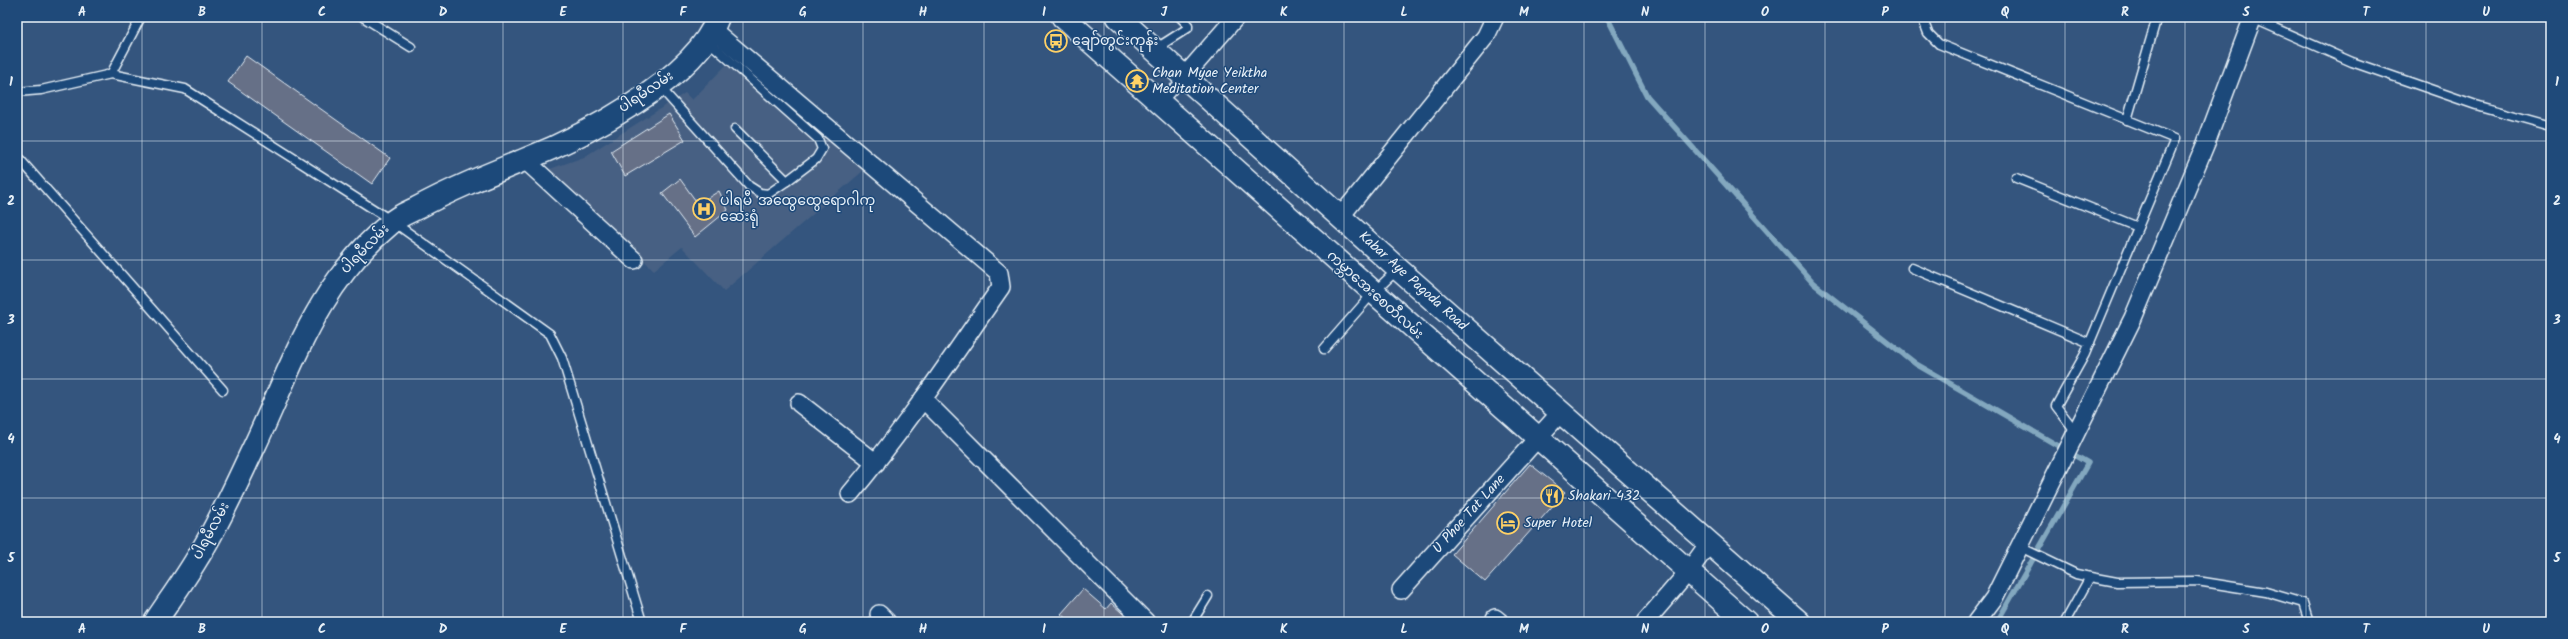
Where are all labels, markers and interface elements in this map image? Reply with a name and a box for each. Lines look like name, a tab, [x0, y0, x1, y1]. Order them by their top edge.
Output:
text: A	[78, 2, 86, 23]
text: B	[198, 2, 206, 23]
text: C	[318, 2, 326, 23]
text: D	[439, 2, 448, 23]
text: E	[559, 2, 567, 23]
text: F	[679, 2, 687, 23]
text: G	[799, 2, 807, 23]
text: H	[919, 2, 928, 23]
text: I	[1042, 2, 1046, 23]
text: J	[1161, 2, 1168, 23]
text: K	[1280, 2, 1288, 23]
text: L	[1400, 2, 1408, 23]
text: M	[1519, 2, 1529, 23]
text: N	[1641, 2, 1650, 23]
text: O	[1761, 2, 1769, 23]
text: P	[1881, 2, 1889, 23]
text: Q	[2001, 2, 2010, 23]
text: R	[2121, 2, 2129, 23]
text: S	[2242, 2, 2250, 23]
text: T	[2362, 2, 2371, 23]
text: U	[2482, 2, 2490, 23]
bus stop icon: ချော်တွင်းကုန်း	[1043, 28, 1069, 54]
place label: ချော်တွင်းကုန်း	[1072, 30, 1158, 52]
place label: Chan Myae Yeiktha Meditation Center	[1152, 62, 1267, 100]
street label: ပါရမီလမ်း	[614, 65, 678, 119]
temple icon: Chan Myae Yeiktha Meditation Center	[1124, 68, 1150, 94]
text: 1	[9, 72, 13, 93]
text: 1	[2555, 72, 2559, 93]
place label: ပါရမီ အထွေထွေရောဂါကု ဆေးရုံ	[720, 190, 875, 228]
text: 2	[7, 191, 15, 212]
text: 2	[2553, 191, 2561, 212]
hospital icon: ပါရမီ အထွေထွေရောဂါကု ဆေးရုံ	[691, 196, 717, 222]
street label: ပါရမီလမ်း	[335, 219, 395, 279]
street label: Kabar Aye Pagoda Road	[1353, 226, 1473, 337]
street label: ကမ္ဘာအေးစေတီလမ်း	[1322, 245, 1428, 345]
text: 3	[6, 310, 15, 331]
text: 3	[2552, 310, 2561, 331]
text: 4	[7, 429, 15, 450]
text: 4	[2553, 429, 2561, 450]
street label: U Phoe Tat Lane	[1427, 469, 1511, 559]
restaurant icon: Shakari 432	[1539, 483, 1565, 509]
place label: Shakari 432	[1568, 485, 1640, 507]
street label: ပါရမီလမ်း	[187, 498, 235, 564]
hotel icon: Super Hotel	[1495, 510, 1521, 536]
place label: Super Hotel	[1524, 512, 1593, 534]
text: 5	[7, 548, 16, 569]
text: 5	[2553, 548, 2562, 569]
text: A	[78, 619, 86, 639]
text: B	[198, 619, 206, 639]
text: C	[318, 619, 326, 639]
text: D	[439, 619, 448, 639]
text: E	[559, 619, 567, 639]
text: F	[679, 619, 687, 639]
text: G	[799, 619, 807, 639]
text: H	[919, 619, 928, 639]
text: I	[1042, 619, 1046, 639]
text: J	[1161, 619, 1168, 639]
text: K	[1280, 619, 1288, 639]
text: L	[1400, 619, 1408, 639]
text: M	[1519, 619, 1529, 639]
text: N	[1641, 619, 1650, 639]
text: O	[1761, 619, 1769, 639]
text: P	[1881, 619, 1889, 639]
text: Q	[2001, 619, 2010, 639]
text: R	[2121, 619, 2129, 639]
text: S	[2242, 619, 2250, 639]
text: T	[2362, 619, 2371, 639]
text: U	[2482, 619, 2490, 639]

